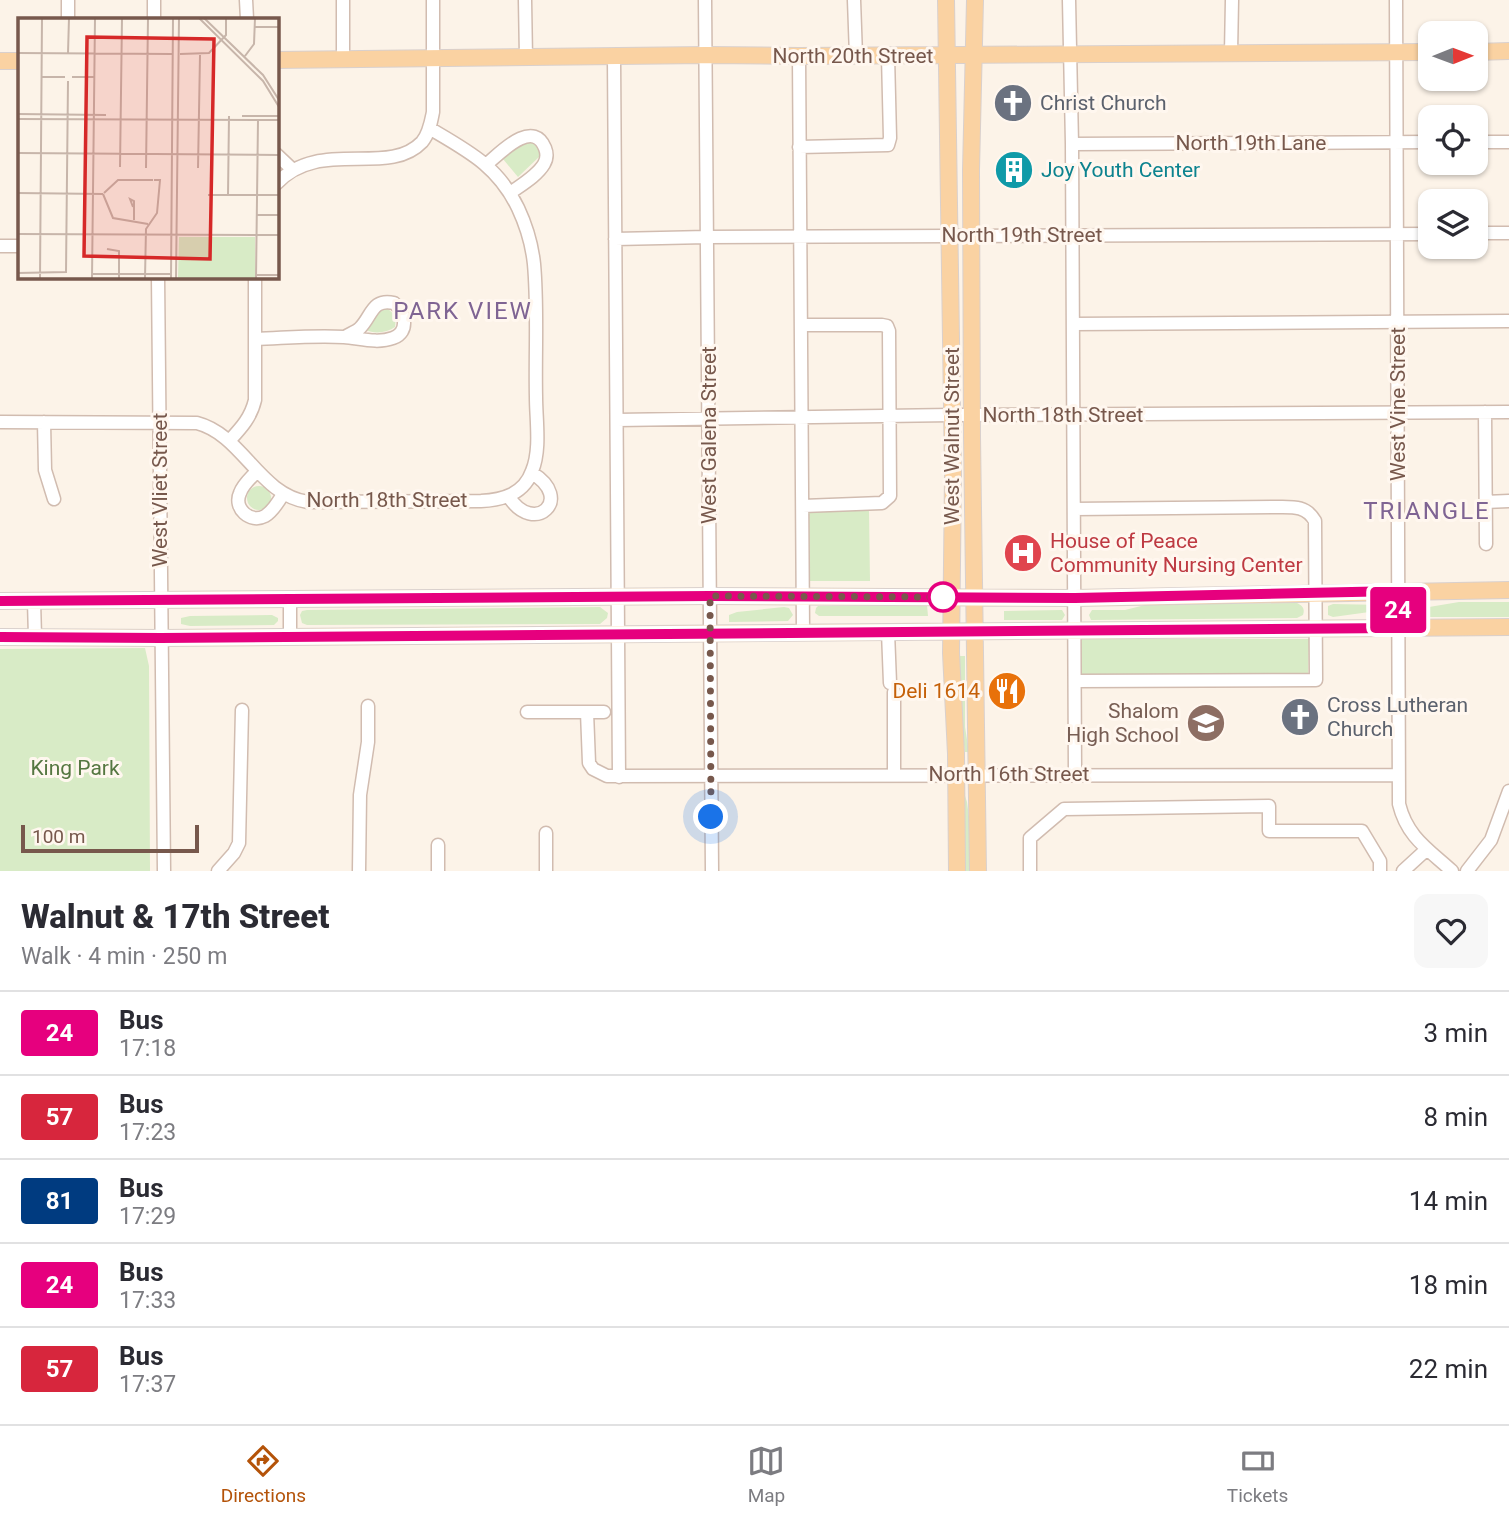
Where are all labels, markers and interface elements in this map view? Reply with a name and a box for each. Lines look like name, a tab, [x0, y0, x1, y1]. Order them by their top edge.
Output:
inset map	[18, 18, 278, 278]
north arrow	[1418, 21, 1488, 91]
map controls	[1418, 21, 1488, 259]
street label: North 20th Street	[773, 44, 934, 68]
church icon: Christ Church	[992, 82, 1034, 124]
place label: Christ Church	[1040, 91, 1167, 115]
button: locate	[1418, 105, 1488, 175]
street label: North 19th Lane	[1176, 131, 1326, 155]
building icon: Joy Youth Center	[993, 149, 1035, 191]
place label: Joy Youth Center	[1041, 158, 1200, 182]
button: layers	[1418, 189, 1488, 259]
street label: North 19th Street	[942, 223, 1103, 247]
district label: PARK VIEW	[393, 297, 533, 325]
street label: West Vine Street	[1386, 327, 1410, 481]
street label: West Galena Street	[697, 346, 721, 524]
street label: West Walnut Street	[940, 347, 964, 525]
street label: North 18th Street	[983, 403, 1144, 427]
street label: West Vliet Street	[148, 413, 172, 567]
street label: North 18th Street	[307, 488, 468, 512]
district label: TRIANGLE	[1363, 497, 1491, 525]
place label: House of Peace Community Nursing Center	[1050, 529, 1303, 577]
hospital icon: House of Peace Community Nursing Center	[1002, 532, 1044, 574]
unlabelled marker	[928, 582, 958, 612]
line badge: 24	[1366, 587, 1430, 633]
text: 24	[1384, 596, 1412, 624]
restaurant icon: Deli 1614	[986, 670, 1028, 712]
place label: Deli 1614	[892, 679, 980, 703]
place label: Cross Lutheran Church	[1327, 693, 1468, 741]
church icon: Cross Lutheran Church	[1279, 696, 1321, 738]
place label: Shalom High School	[1066, 699, 1179, 747]
school or university icon: Shalom High School	[1185, 702, 1227, 744]
park label: King Park	[30, 756, 120, 780]
street label: North 16th Street	[929, 762, 1090, 786]
your location	[693, 799, 728, 834]
scale bar	[21, 822, 200, 854]
text: 100 m	[32, 825, 85, 848]
button: heart	[1414, 894, 1488, 968]
text: Walnut & 17th Street	[21, 897, 329, 936]
text: Walk · 4 min · 250 m	[21, 943, 227, 970]
text: Bus	[119, 1005, 164, 1035]
text: 3 min	[1423, 1018, 1488, 1048]
text: 24	[46, 1019, 73, 1047]
text: 17:18	[119, 1035, 176, 1062]
text: Bus	[119, 1089, 164, 1119]
text: 8 min	[1423, 1102, 1488, 1132]
text: 57	[46, 1103, 73, 1131]
text: 17:23	[119, 1119, 176, 1146]
text: Bus	[119, 1173, 164, 1203]
text: 14 min	[1409, 1186, 1488, 1216]
text: 81	[46, 1187, 73, 1215]
text: 17:29	[119, 1203, 176, 1230]
text: Bus	[119, 1257, 164, 1287]
text: 18 min	[1409, 1270, 1488, 1300]
text: 24	[46, 1271, 73, 1299]
text: 17:33	[119, 1287, 176, 1314]
text: Bus	[119, 1341, 164, 1371]
text: 22 min	[1409, 1354, 1488, 1384]
text: 57	[46, 1355, 73, 1383]
text: 17:37	[119, 1371, 176, 1398]
tab: Directions	[221, 1442, 306, 1507]
tab: Map	[747, 1442, 785, 1507]
tab: Tickets	[1227, 1442, 1288, 1507]

